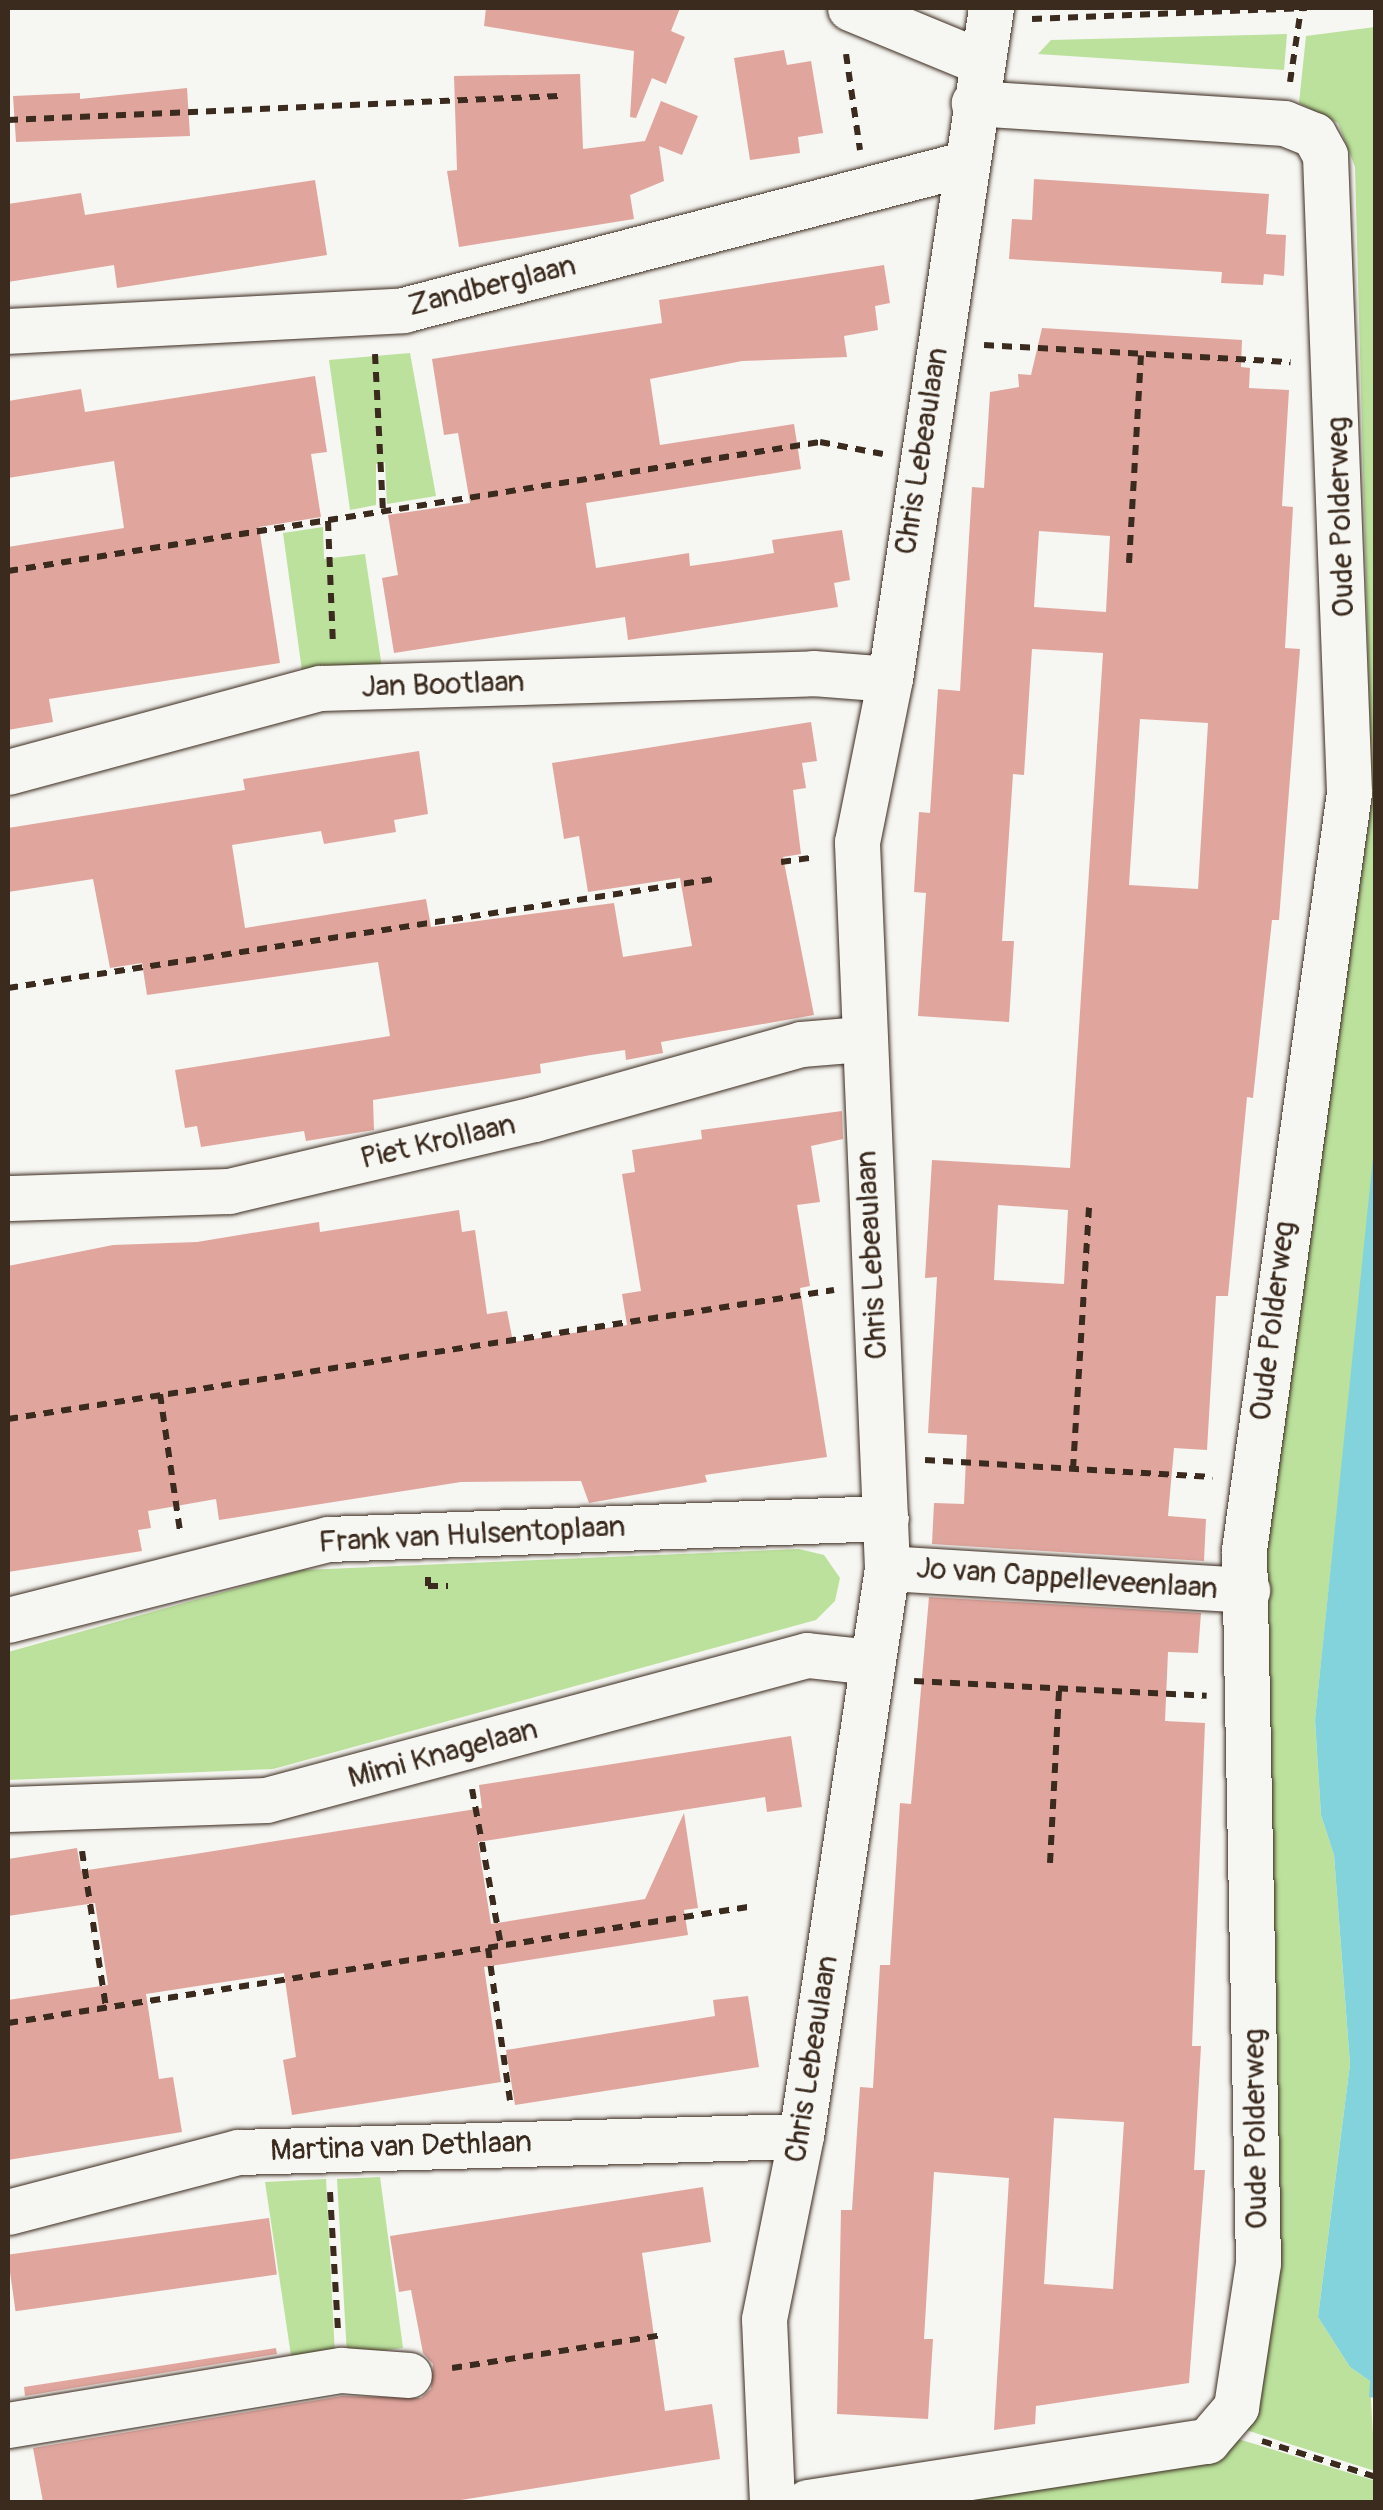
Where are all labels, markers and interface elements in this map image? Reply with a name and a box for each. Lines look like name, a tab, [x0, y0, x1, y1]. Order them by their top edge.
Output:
street label: Zandberglaan	[404, 248, 580, 324]
street label: Chris Lebeaulaan	[888, 345, 956, 557]
street label: Oude Polderweg	[1320, 416, 1362, 618]
street label: Jan Bootlaan	[361, 664, 525, 706]
street label: Piet Krollaan	[357, 1107, 519, 1177]
street label: Chris Lebeaulaan	[849, 1150, 895, 1360]
street label: Oude Polderweg	[1243, 1219, 1303, 1423]
street label: Frank van Hulsentoplaan	[318, 1509, 626, 1561]
street label: Jo van Cappelleveenlaan	[915, 1551, 1219, 1607]
street label: Mimi Knagelaan	[344, 1711, 542, 1797]
street label: Chris Lebeaulaan	[778, 1953, 846, 2165]
street label: Oude Polderweg	[1236, 2028, 1276, 2230]
street label: Martina van Dethlaan	[270, 2124, 532, 2170]

